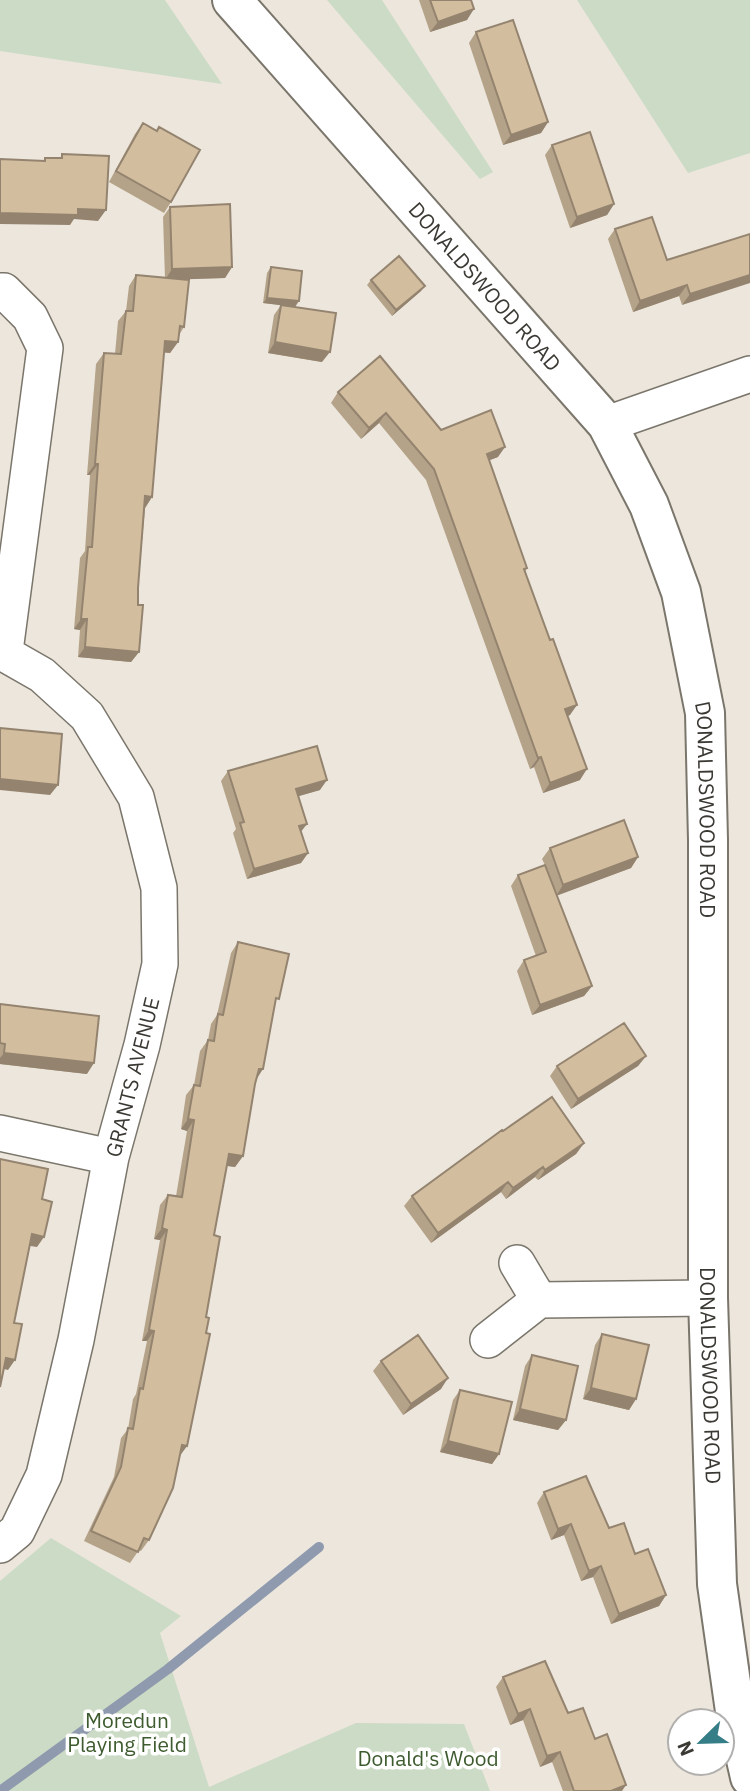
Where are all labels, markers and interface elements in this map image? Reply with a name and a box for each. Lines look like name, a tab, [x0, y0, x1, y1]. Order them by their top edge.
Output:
street label: DONALDSWOOD ROAD	[403, 196, 567, 377]
street label: DONALDSWOOD ROAD	[689, 699, 722, 918]
street label: GRANTS AVENUE	[99, 994, 165, 1160]
street label: DONALDSWOOD ROAD	[694, 1267, 728, 1485]
park label: Moredun Playing Field	[67, 1706, 187, 1758]
north arrow	[666, 1707, 736, 1777]
text: N	[672, 1738, 699, 1760]
park label: Donald's Wood	[357, 1744, 499, 1772]

